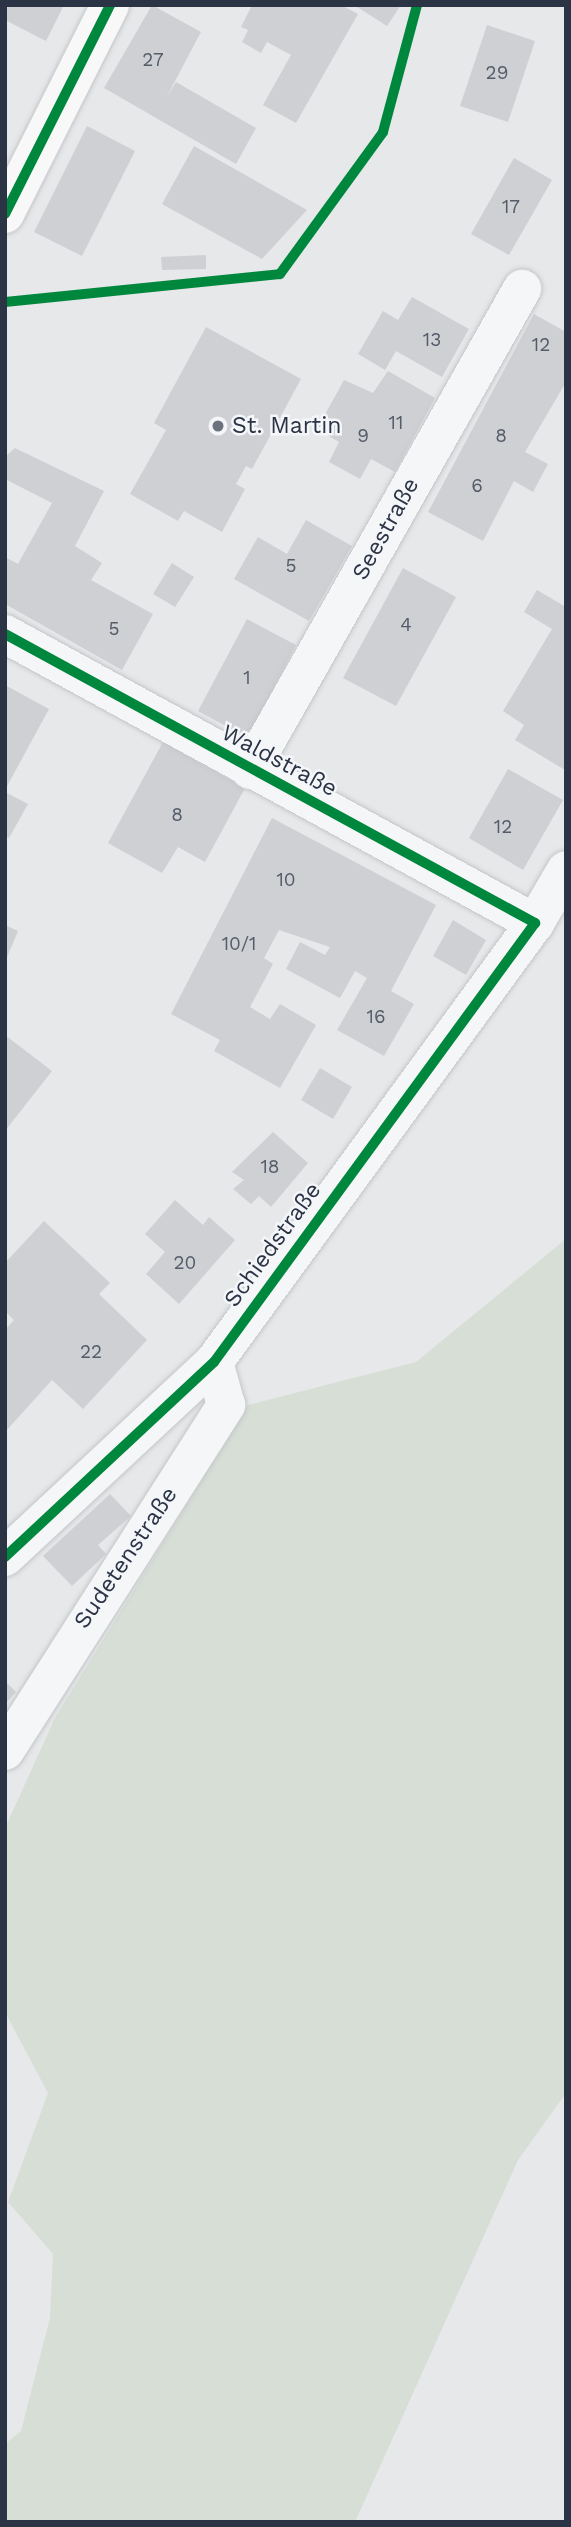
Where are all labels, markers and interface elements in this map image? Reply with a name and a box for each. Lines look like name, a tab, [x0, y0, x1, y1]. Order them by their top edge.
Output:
house number: 27	[142, 49, 164, 71]
house number: 29	[486, 62, 508, 84]
house number: 17	[502, 196, 520, 218]
house number: 13	[423, 329, 441, 351]
house number: 12	[532, 334, 550, 356]
place label: St. Martin	[232, 412, 342, 440]
house number: 11	[389, 412, 403, 434]
marker: St. Martin	[210, 418, 226, 434]
house number: 9	[357, 425, 369, 447]
house number: 8	[495, 425, 507, 447]
street label: Seestraße	[347, 473, 425, 585]
house number: 6	[471, 475, 483, 497]
house number: 5	[285, 555, 297, 577]
house number: 4	[400, 614, 412, 636]
house number: 5	[108, 618, 120, 640]
house number: 1	[243, 667, 251, 689]
street label: Waldstraße	[216, 719, 342, 803]
house number: 8	[171, 804, 183, 826]
house number: 12	[494, 816, 512, 838]
house number: 10	[276, 869, 296, 891]
house number: 10/1	[222, 933, 256, 955]
house number: 16	[367, 1006, 385, 1028]
house number: 18	[260, 1156, 280, 1178]
street label: Schiedstraße	[219, 1177, 327, 1313]
house number: 20	[174, 1252, 196, 1274]
house number: 22	[80, 1341, 102, 1363]
street label: Sudetenstraße	[69, 1482, 183, 1634]

